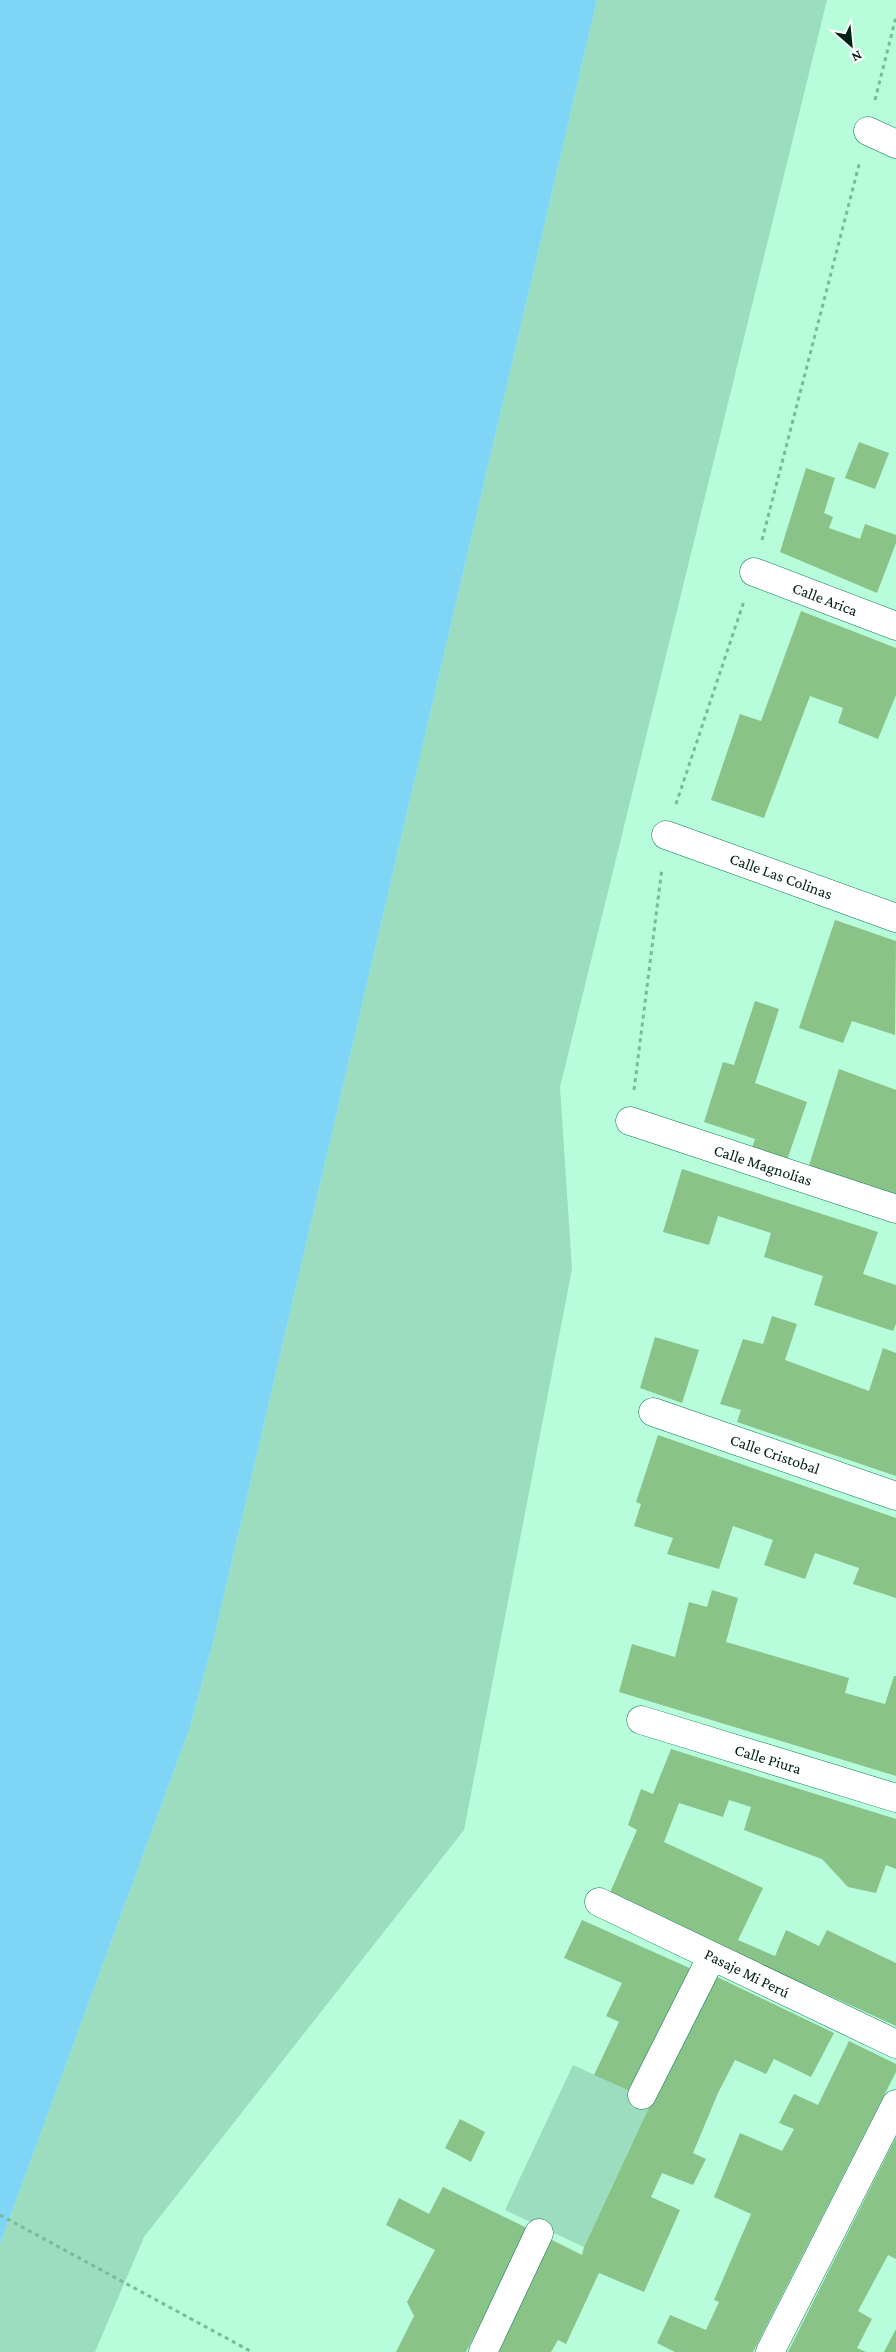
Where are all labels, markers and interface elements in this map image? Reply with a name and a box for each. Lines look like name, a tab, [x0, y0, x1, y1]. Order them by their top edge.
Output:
north arrow	[826, 20, 876, 70]
text: N	[849, 47, 865, 66]
street label: Calle Arica	[790, 579, 860, 619]
street label: Calle Las Colinas	[727, 850, 835, 902]
street label: Calle Magnolias	[711, 1141, 814, 1190]
street label: Calle Cristobal	[728, 1431, 822, 1477]
street label: Calle Piura	[733, 1741, 804, 1777]
street label: Pasaje Mi Perú	[701, 1945, 793, 2002]

